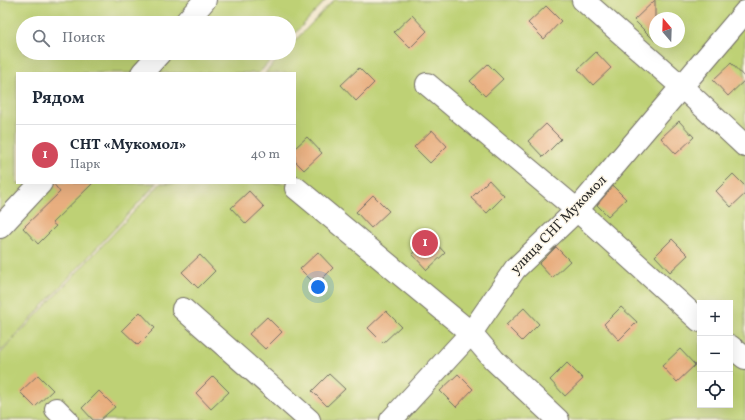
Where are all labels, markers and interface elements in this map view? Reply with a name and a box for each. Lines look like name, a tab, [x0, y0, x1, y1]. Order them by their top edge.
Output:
north arrow	[649, 12, 685, 48]
search box	[16, 16, 296, 60]
icon: search	[30, 27, 52, 49]
text: Поиск	[62, 28, 105, 49]
text: Рядом	[32, 87, 85, 110]
text: СНТ «Мукомол»	[70, 135, 187, 156]
text: 1	[42, 146, 48, 164]
text: 40 m	[251, 146, 280, 164]
text: Парк	[70, 156, 100, 174]
street label: улица СНГ Мукомол	[507, 171, 611, 279]
pin: 1	[412, 228, 438, 258]
your location	[308, 277, 328, 297]
map controls	[697, 300, 733, 408]
button: +	[697, 300, 733, 336]
button: −	[697, 336, 733, 372]
button: locate	[697, 372, 733, 408]

